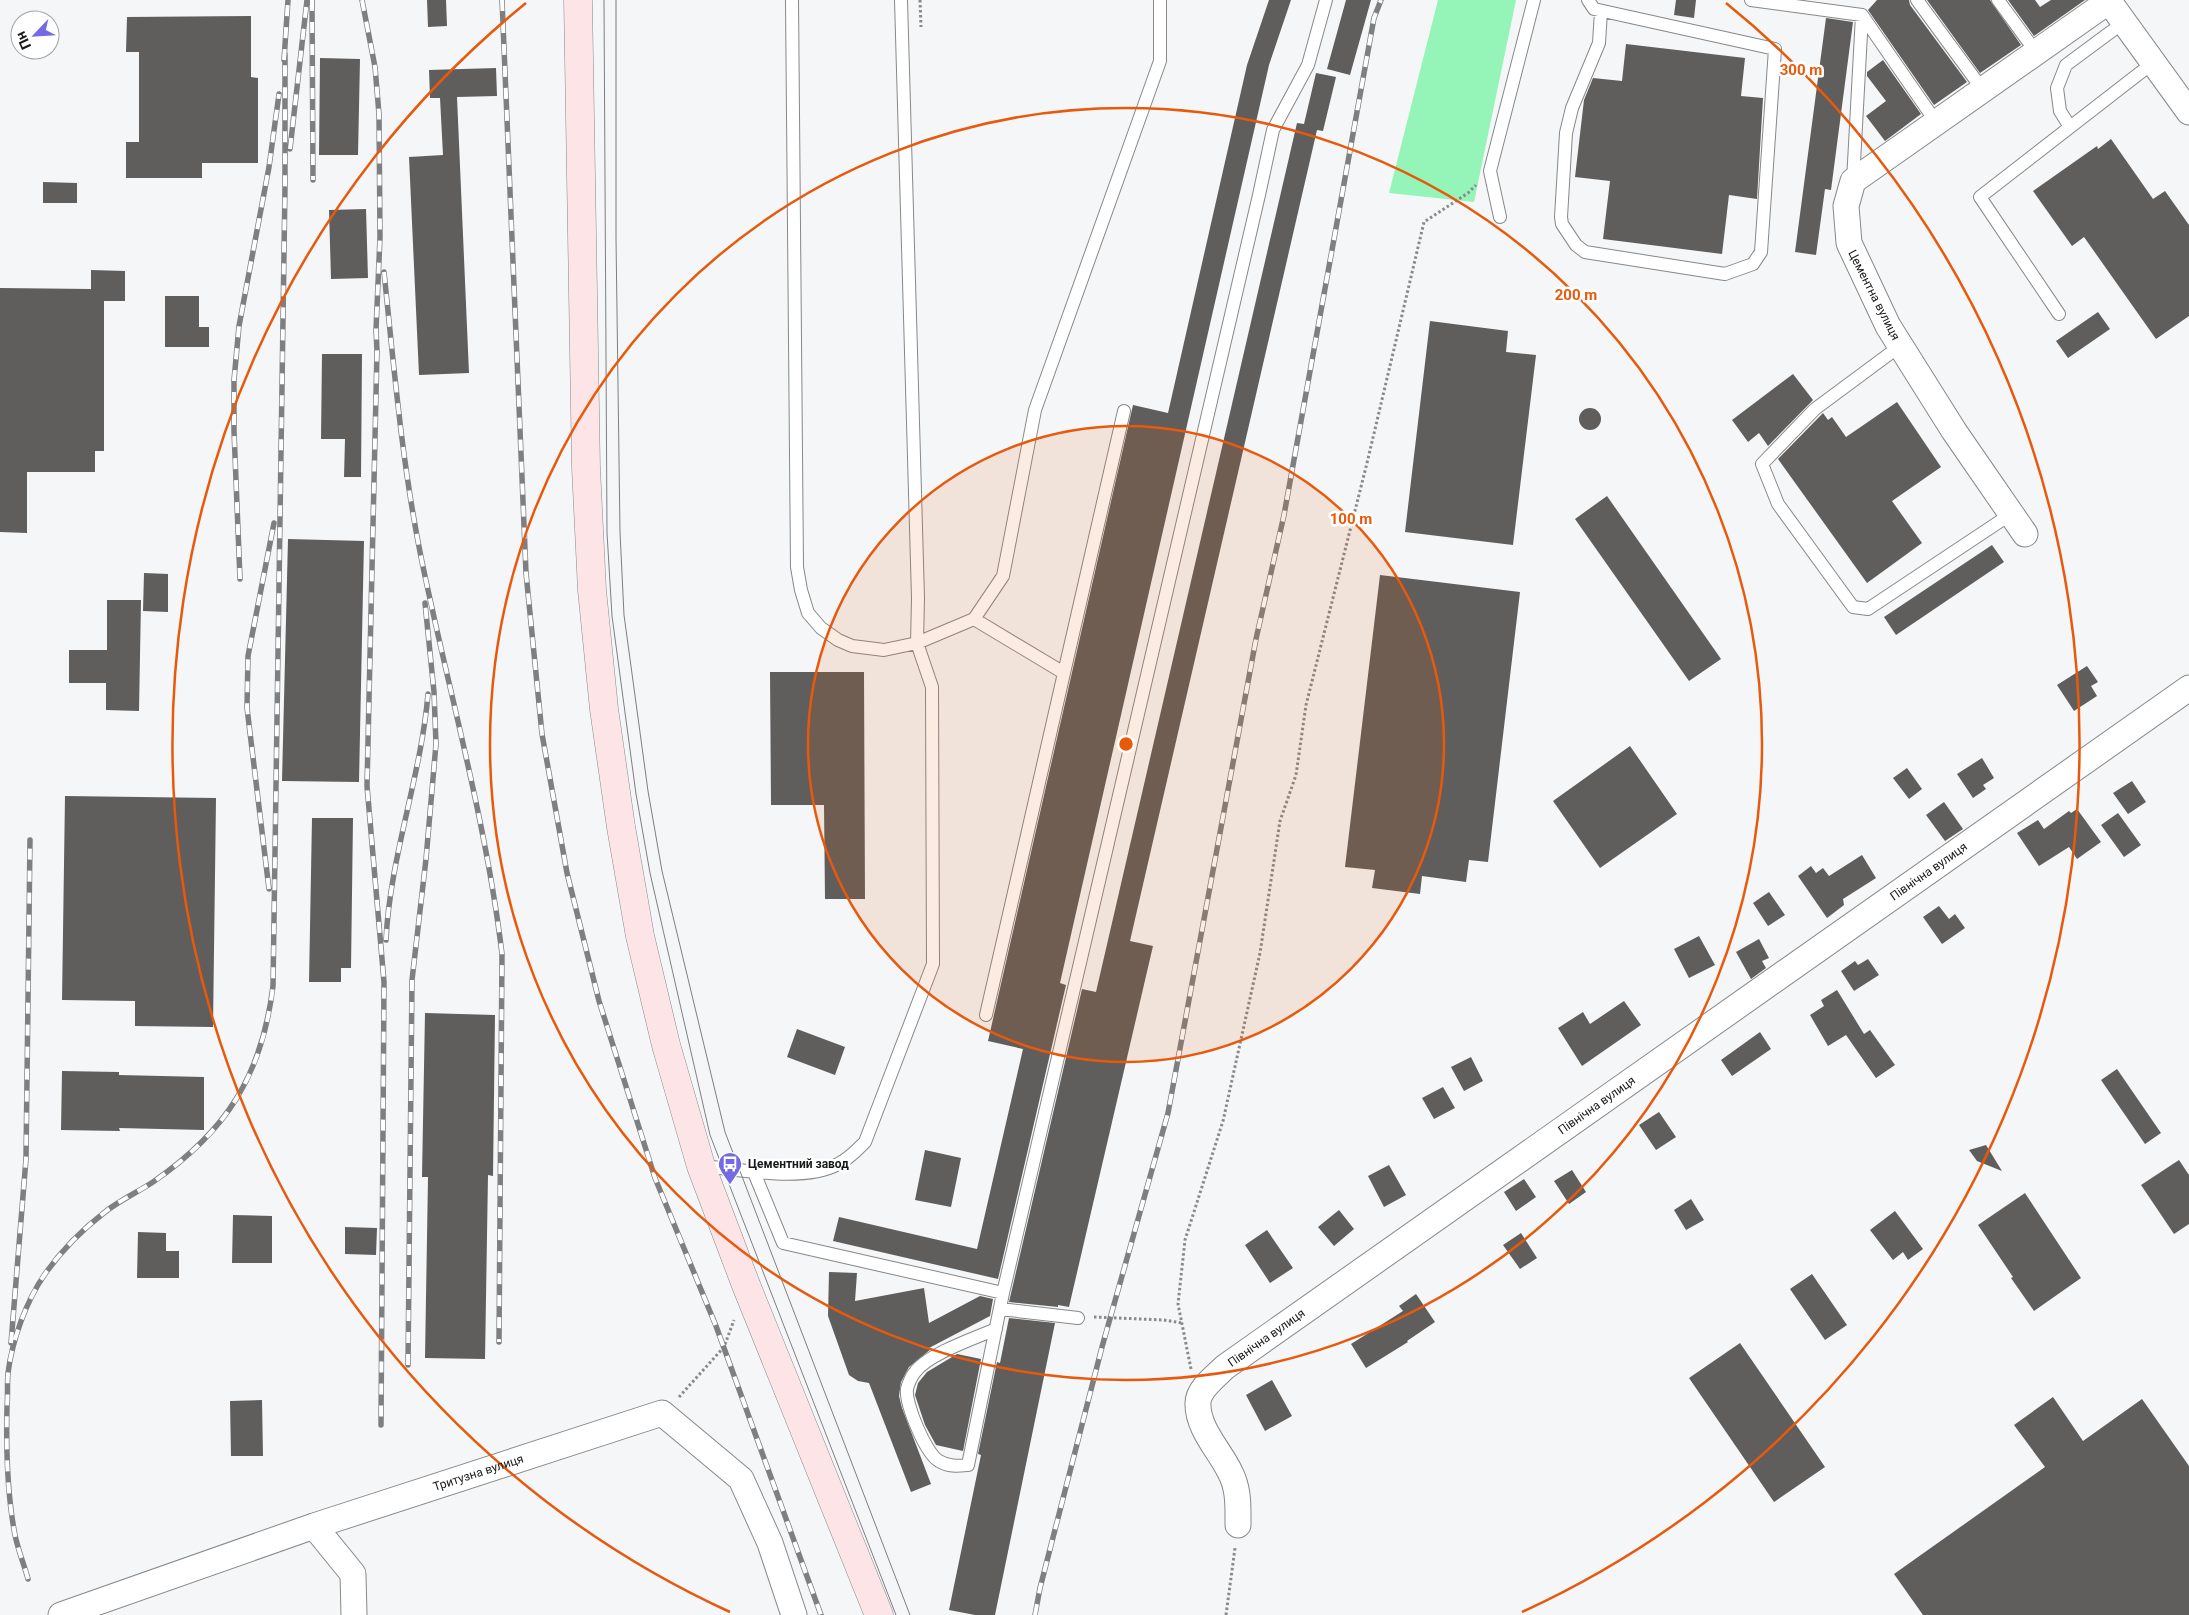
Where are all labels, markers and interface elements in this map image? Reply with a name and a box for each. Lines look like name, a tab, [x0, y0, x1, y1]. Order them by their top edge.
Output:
north arrow	[10, 10, 60, 60]
text: Пн	[12, 29, 34, 52]
text: 300 m	[1780, 61, 1822, 79]
street label: Цементна вулиця	[1845, 248, 1903, 342]
text: 200 m	[1555, 286, 1597, 304]
text: 100 m	[1330, 510, 1372, 528]
centre of rings	[1117, 735, 1135, 753]
street label: Північна вулиця	[1887, 839, 1970, 903]
street label: Північна вулиця	[1555, 1073, 1638, 1137]
bus stop icon: Цементний завод	[717, 1151, 743, 1185]
place label: Цементний завод	[748, 1157, 849, 1171]
street label: Північна вулиця	[1225, 1306, 1308, 1370]
street label: Тритузна вулиця	[431, 1451, 525, 1494]

